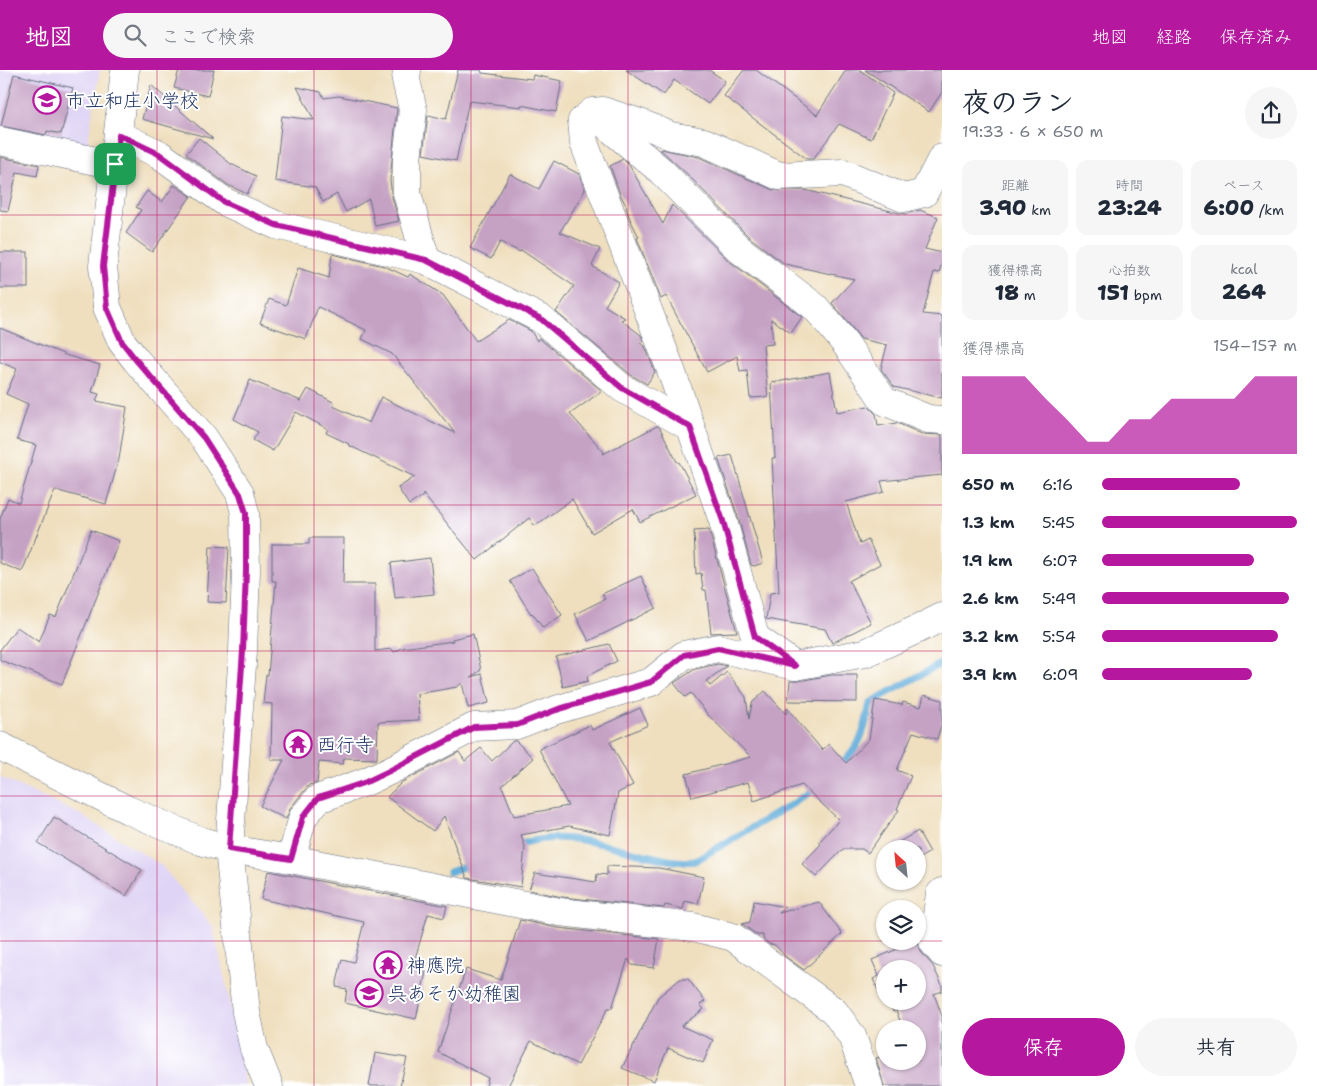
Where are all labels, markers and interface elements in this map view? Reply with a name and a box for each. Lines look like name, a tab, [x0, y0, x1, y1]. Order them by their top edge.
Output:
search box	[103, 13, 453, 58]
text: 地図	[25, 21, 73, 53]
icon: search	[121, 21, 149, 49]
text: ここで検索	[161, 24, 256, 49]
text: 地図	[1092, 25, 1128, 49]
text: 経路	[1156, 25, 1192, 49]
text: 保存済み	[1220, 25, 1292, 49]
text: 夜のラン	[962, 83, 1074, 121]
school or university icon: 市立和庄小学校	[32, 85, 62, 115]
button: share	[1245, 87, 1297, 139]
place label: 市立和庄小学校	[66, 88, 199, 113]
text: 19:33 · 6 × 650 m	[962, 121, 1103, 142]
pin	[94, 143, 136, 185]
icon: arrive	[101, 150, 129, 178]
text: 距離	[1001, 176, 1029, 194]
text: 時間	[1115, 176, 1143, 194]
text: ペース	[1223, 176, 1264, 194]
text: 3.90	[979, 194, 1026, 222]
text: 23:24	[1097, 194, 1162, 222]
text: 6:00	[1204, 194, 1254, 222]
text: km	[1026, 201, 1051, 219]
text: /km	[1254, 201, 1284, 219]
text: kcal	[1230, 260, 1257, 278]
text: 獲得標高	[987, 261, 1043, 279]
text: 心拍数	[1108, 261, 1150, 279]
text: 264	[1222, 278, 1266, 306]
text: 18	[994, 279, 1019, 307]
text: 151	[1097, 279, 1129, 307]
text: m	[1019, 286, 1036, 304]
text: bpm	[1129, 286, 1162, 304]
text: 154–157 m	[1213, 335, 1297, 356]
text: 獲得標高	[962, 338, 1026, 359]
text: 650 m	[962, 474, 1014, 495]
text: 6:16	[1042, 474, 1073, 495]
text: 1.3 km	[962, 512, 1015, 533]
text: 5:45	[1042, 512, 1075, 533]
text: 1.9 km	[962, 550, 1013, 571]
text: 6:07	[1042, 550, 1078, 571]
text: 2.6 km	[962, 588, 1019, 609]
text: 5:49	[1042, 588, 1076, 609]
text: 3.2 km	[962, 626, 1019, 647]
text: 5:54	[1042, 626, 1076, 647]
text: 3.9 km	[962, 664, 1017, 685]
text: 6:09	[1042, 664, 1078, 685]
temple icon: 西行寺	[283, 729, 313, 759]
place label: 西行寺	[317, 732, 374, 757]
north arrow	[876, 840, 926, 890]
map controls	[876, 840, 926, 1070]
button: layers	[876, 900, 926, 950]
temple icon: 神應院	[373, 950, 403, 980]
place label: 神應院	[407, 953, 464, 978]
button: +	[876, 960, 926, 1010]
school or university icon: 呉あそか幼稚園	[354, 978, 384, 1008]
place label: 呉あそか幼稚園	[388, 981, 521, 1006]
button: 保存	[962, 1018, 1125, 1076]
button: 共有	[1135, 1018, 1297, 1076]
button: −	[876, 1020, 926, 1070]

